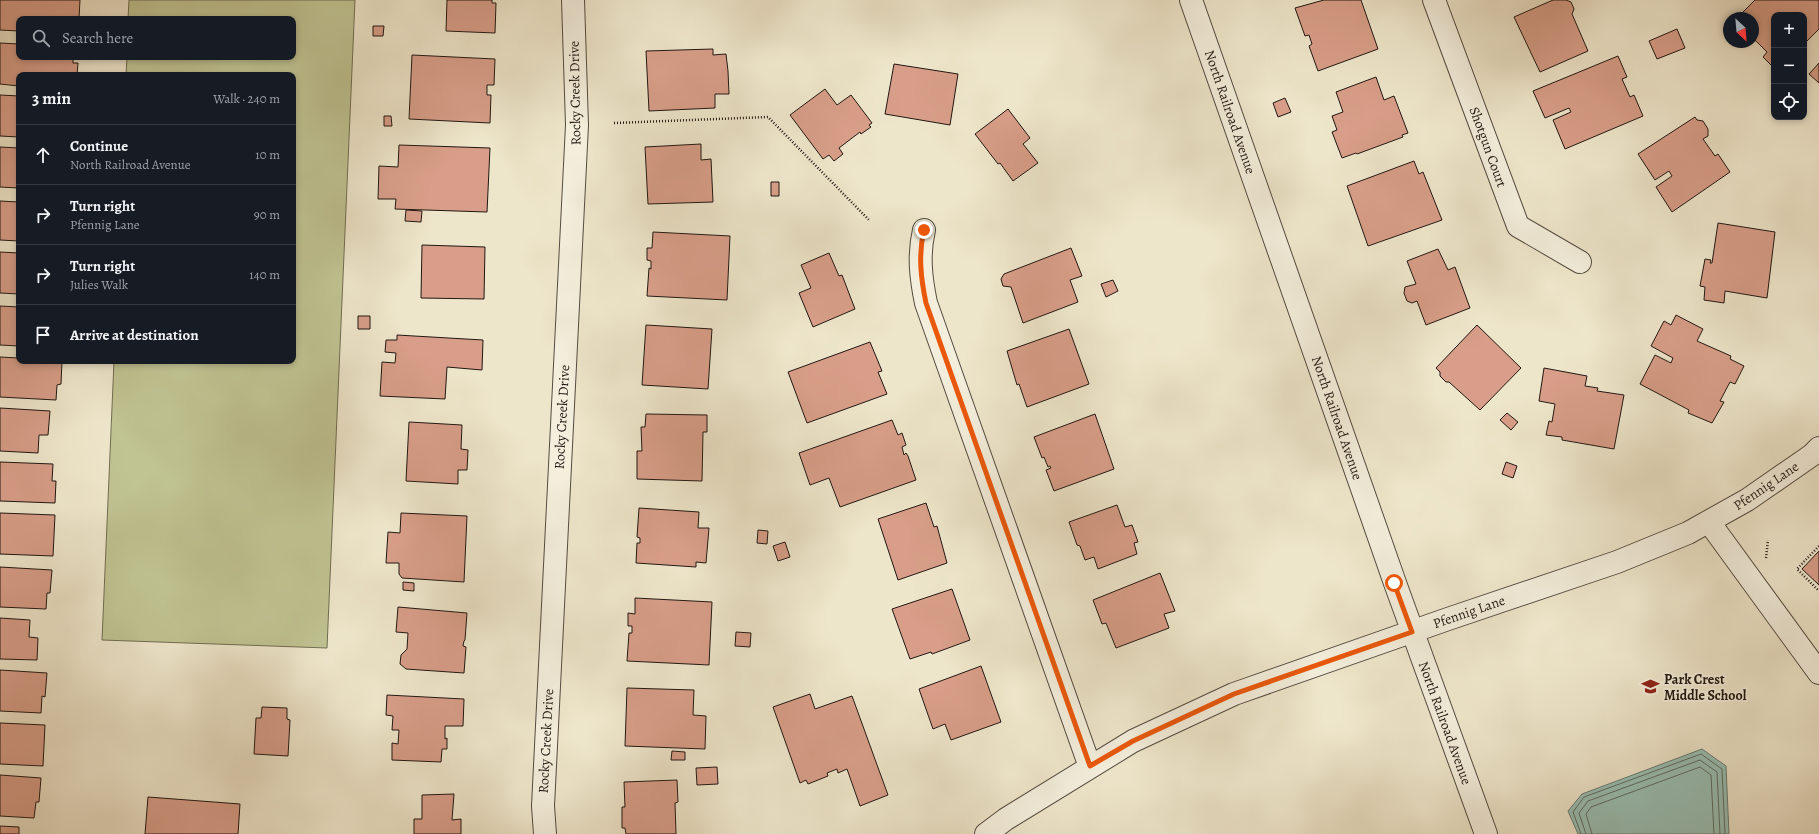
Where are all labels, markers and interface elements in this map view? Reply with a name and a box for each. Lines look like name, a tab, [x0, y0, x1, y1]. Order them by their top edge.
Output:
north arrow	[1723, 12, 1759, 48]
map controls	[1771, 12, 1807, 120]
button: +	[1771, 12, 1807, 48]
search box	[16, 16, 296, 60]
icon: search	[30, 27, 52, 49]
text: Search here	[62, 28, 133, 48]
street label: Rocky Creek Drive	[565, 41, 585, 145]
street label: North Railroad Avenue	[1200, 48, 1260, 176]
button: −	[1771, 48, 1807, 84]
button: locate	[1771, 84, 1807, 120]
text: 3 min	[32, 87, 71, 110]
text: Walk · 240 m	[213, 90, 280, 107]
street label: Shotgun Court	[1465, 104, 1511, 190]
text: Continue	[70, 136, 128, 156]
icon: ahead	[32, 144, 54, 166]
text: 10 m	[255, 146, 280, 163]
text: North Railroad Avenue	[70, 156, 191, 173]
text: Turn right	[70, 196, 135, 216]
icon: right	[32, 204, 54, 226]
text: 90 m	[254, 206, 280, 223]
text: Pfennig Lane	[70, 216, 140, 233]
route end	[915, 221, 933, 239]
text: Turn right	[70, 256, 135, 276]
icon: right	[32, 264, 54, 286]
text: 140 m	[249, 266, 280, 283]
text: Julies Walk	[70, 276, 128, 293]
icon: arrive	[32, 324, 54, 346]
text: Arrive at destination	[70, 325, 199, 345]
street label: North Railroad Avenue	[1307, 354, 1367, 482]
street label: Rocky Creek Drive	[550, 364, 574, 470]
street label: Pfennig Lane	[1730, 457, 1802, 515]
route start	[1385, 574, 1403, 592]
street label: Pfennig Lane	[1430, 591, 1508, 633]
street label: North Railroad Avenue	[1414, 659, 1476, 787]
place label: Park Crest Middle School	[1664, 670, 1747, 705]
school or university icon: Park Crest Middle School	[1641, 677, 1661, 697]
street label: Rocky Creek Drive	[534, 688, 558, 794]

